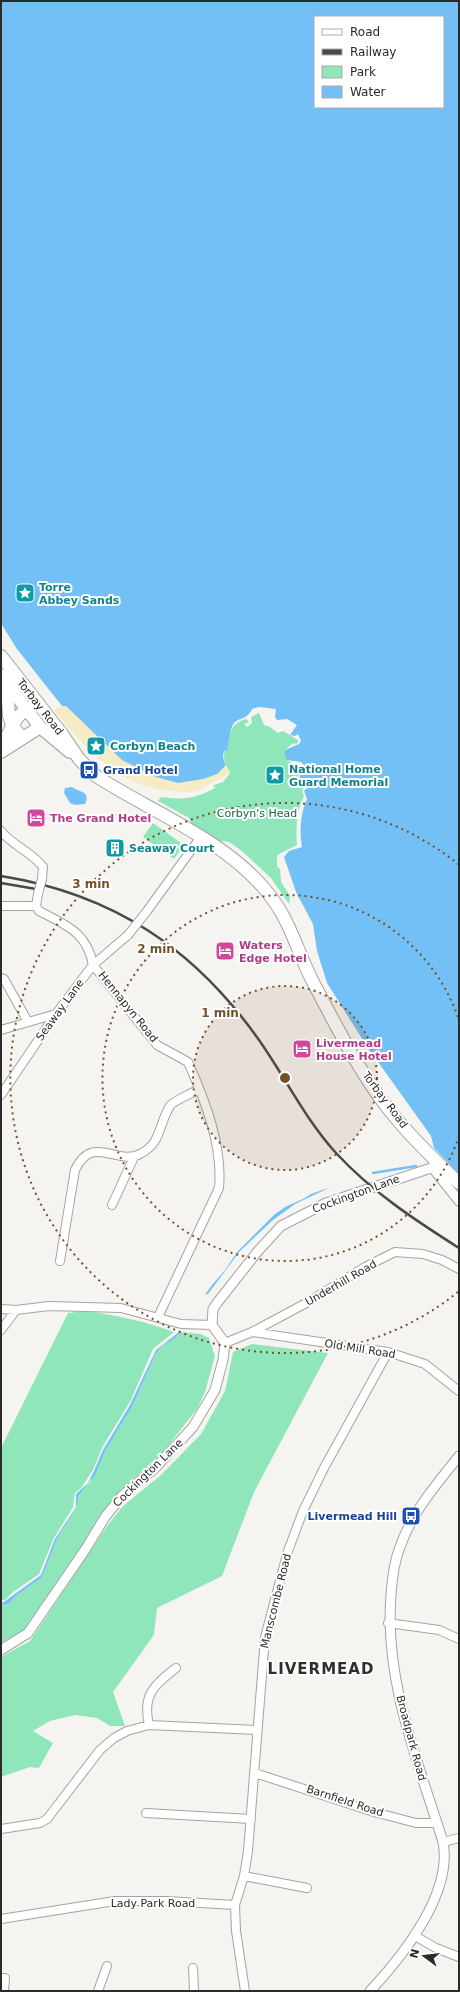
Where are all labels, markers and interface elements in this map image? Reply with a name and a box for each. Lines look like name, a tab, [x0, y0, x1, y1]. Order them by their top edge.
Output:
legend	[314, 16, 444, 108]
text: Road	[350, 25, 380, 39]
text: Railway	[350, 45, 396, 59]
text: Park	[350, 65, 376, 79]
text: Water	[350, 85, 386, 99]
place label: Torre Abbey Sands	[39, 581, 120, 607]
place icon: Torre Abbey Sands	[14, 582, 36, 604]
street label: Torbay Road	[14, 676, 66, 738]
place icon: Corbyn Beach	[85, 735, 107, 757]
place label: Corbyn Beach	[110, 740, 195, 753]
bus stop icon: Grand Hotel	[78, 759, 100, 781]
place label: National Home Guard Memorial	[289, 763, 388, 789]
place label: Grand Hotel	[103, 764, 178, 777]
place icon: National Home Guard Memorial	[264, 764, 286, 786]
hotel icon: The Grand Hotel	[25, 807, 47, 829]
park label: Corbyn's Head	[217, 807, 297, 820]
place label: The Grand Hotel	[50, 812, 151, 825]
building icon: Seaway Court	[104, 837, 126, 859]
place label: Seaway Court	[129, 842, 214, 855]
text: 3 min	[72, 877, 110, 891]
place label: Waters Edge Hotel	[239, 939, 307, 965]
hotel icon: Waters Edge Hotel	[214, 940, 236, 962]
text: 2 min	[137, 942, 175, 956]
street label: Hennapyn Road	[95, 969, 161, 1045]
street label: Seaway Lane	[33, 977, 87, 1043]
text: 1 min	[201, 1006, 239, 1020]
place label: Livermead House Hotel	[316, 1037, 392, 1063]
hotel icon: Livermead House Hotel	[291, 1038, 313, 1060]
street label: Torbay Road	[359, 1068, 410, 1131]
centre of rings	[278, 1071, 292, 1085]
street label: Cockington Lane	[311, 1172, 402, 1216]
street label: Underhill Road	[303, 1257, 379, 1309]
street label: Old Mill Road	[323, 1337, 397, 1361]
street label: Cockington Lane	[110, 1436, 186, 1510]
bus stop icon: Livermead Hill	[400, 1505, 422, 1527]
place label: Livermead Hill	[308, 1510, 397, 1523]
street label: Manscombe Road	[258, 1552, 294, 1650]
district label: LIVERMEAD	[268, 1660, 374, 1678]
street label: Broadpark Road	[393, 1694, 429, 1782]
street label: Barnfield Road	[305, 1782, 385, 1820]
street label: Lady Park Road	[111, 1897, 195, 1910]
north arrow	[404, 1936, 444, 1976]
text: N	[407, 1947, 422, 1960]

